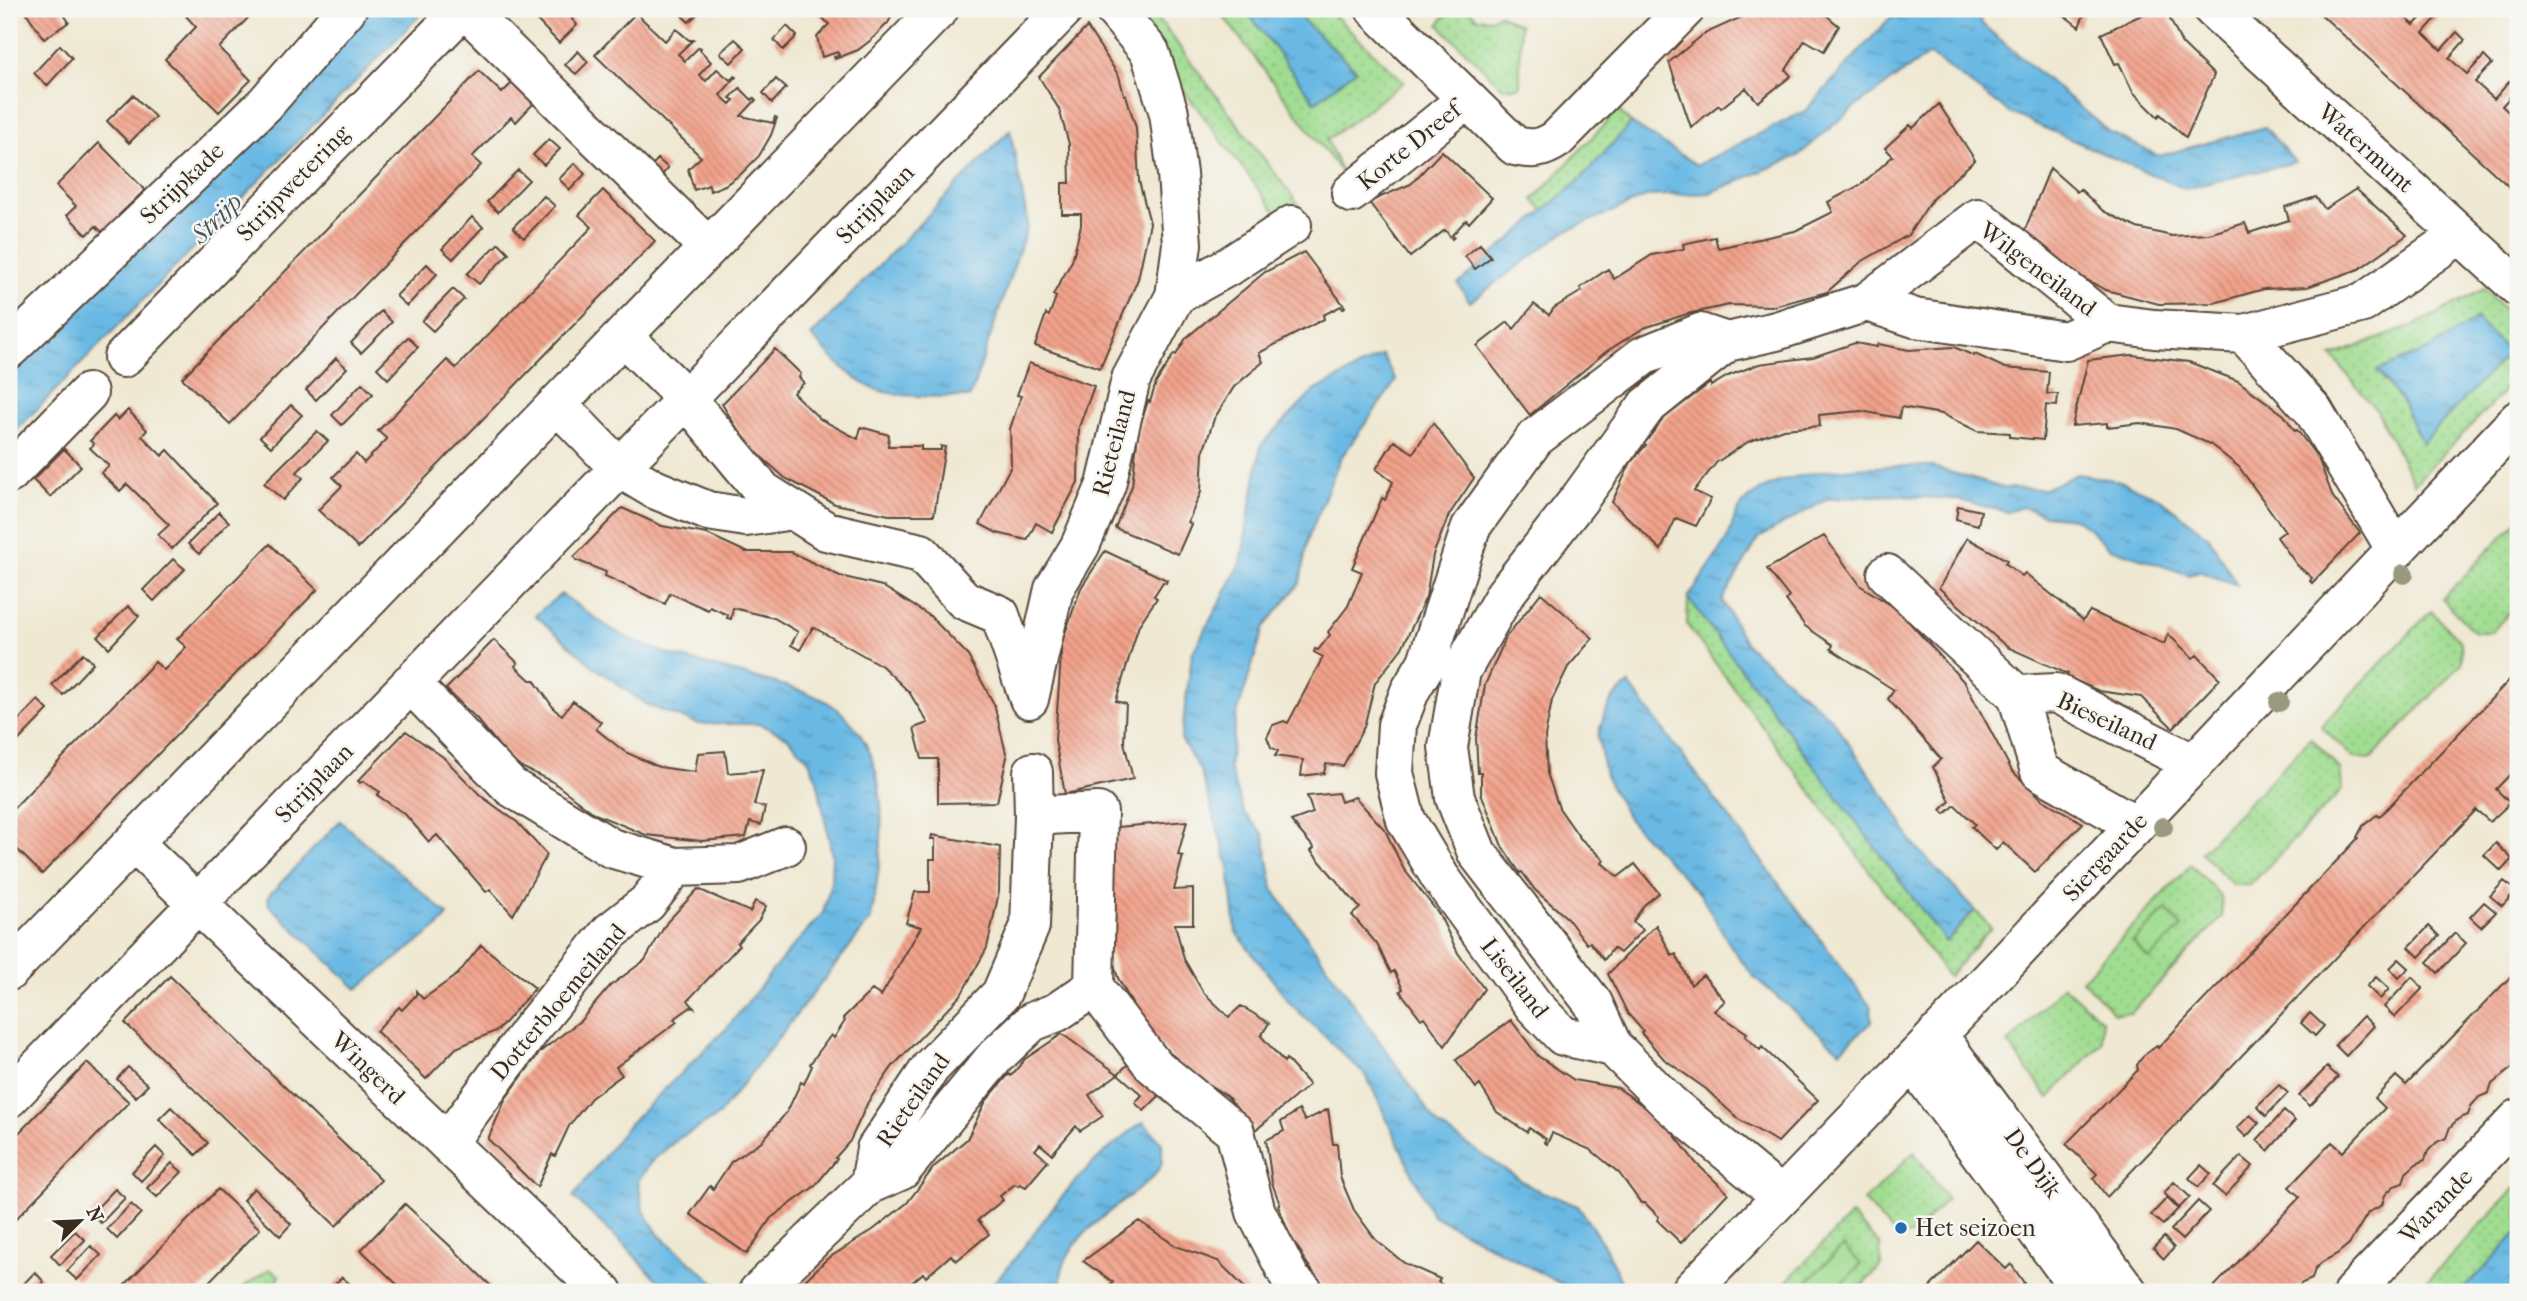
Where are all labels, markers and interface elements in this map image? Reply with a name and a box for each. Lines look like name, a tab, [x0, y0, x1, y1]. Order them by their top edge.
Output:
street label: Korte Dreef	[1352, 93, 1470, 196]
street label: Watermunt	[2312, 97, 2420, 199]
street label: Strijpwetering	[231, 118, 356, 247]
street label: Strijpkade	[134, 136, 230, 230]
street label: Strijplaan	[830, 158, 920, 250]
water label: Strijp	[184, 186, 248, 250]
street label: Wilgeneiland	[1973, 215, 2103, 323]
street label: Rieteiland	[1086, 386, 1142, 499]
street label: Bieseiland	[2053, 686, 2162, 757]
street label: Strijplaan	[269, 737, 359, 829]
street label: Siergaarde	[2057, 807, 2153, 907]
street label: Dotterbloemeiland	[484, 917, 632, 1086]
street label: Liseiland	[1475, 932, 1556, 1024]
street label: Wingerd	[324, 1025, 412, 1111]
street label: Rieteiland	[870, 1047, 956, 1152]
street label: De Dijk	[1998, 1123, 2068, 1204]
street label: Warande	[2393, 1163, 2478, 1250]
north arrow	[46, 1186, 116, 1256]
text: N	[82, 1203, 108, 1226]
place label: Het seizoen	[1915, 1214, 2036, 1242]
marker: Het seizoen	[1893, 1220, 1909, 1236]

